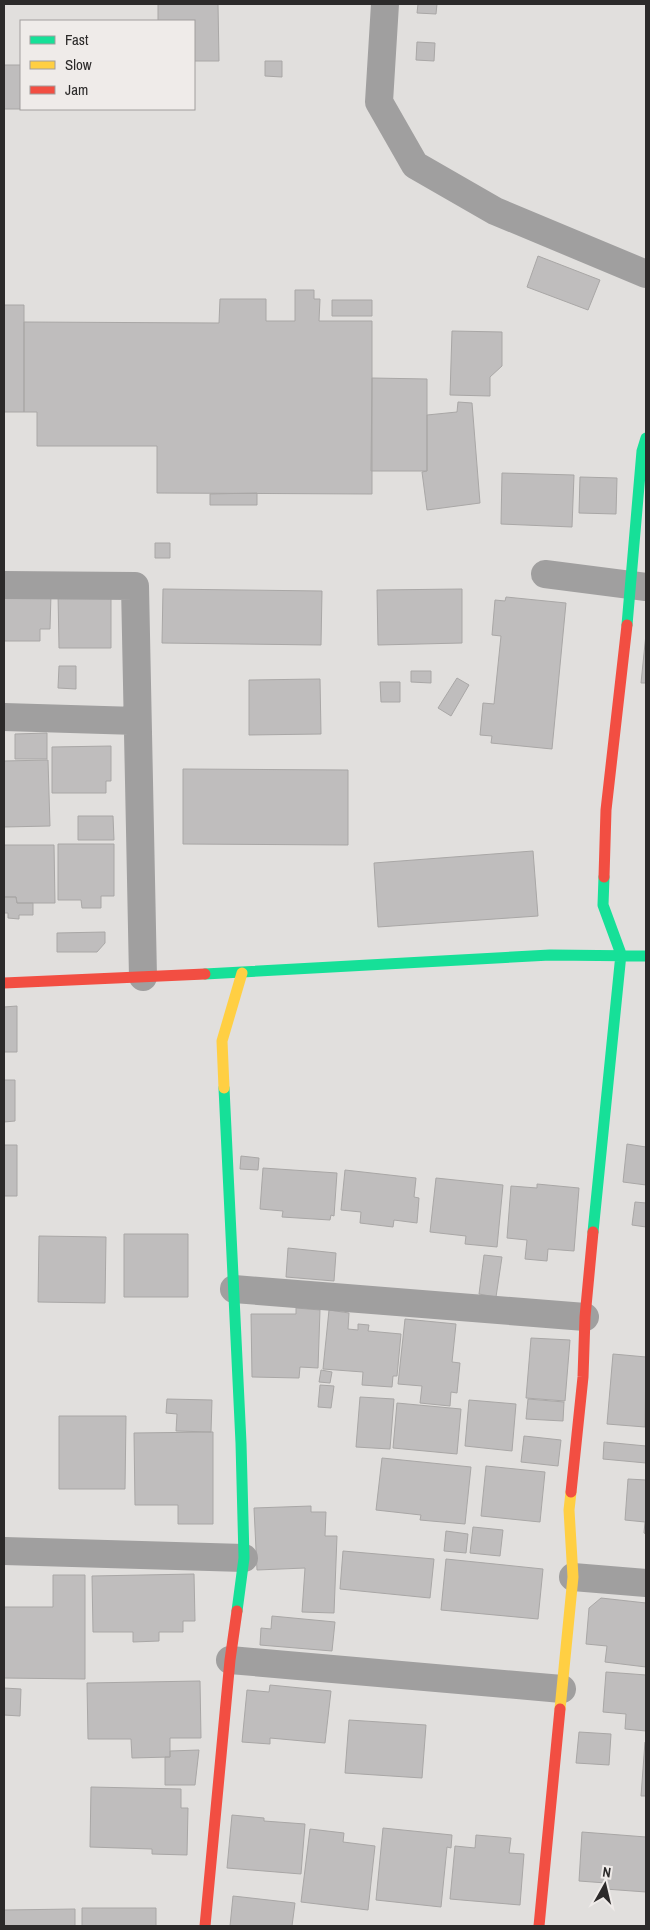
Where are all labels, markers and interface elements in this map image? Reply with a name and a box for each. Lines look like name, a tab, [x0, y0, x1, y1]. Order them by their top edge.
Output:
legend	[20, 20, 195, 110]
text: Fast	[65, 29, 89, 50]
text: Slow	[65, 54, 92, 75]
text: Jam	[65, 79, 88, 100]
north arrow	[580, 1860, 630, 1910]
text: N	[601, 1863, 612, 1882]

